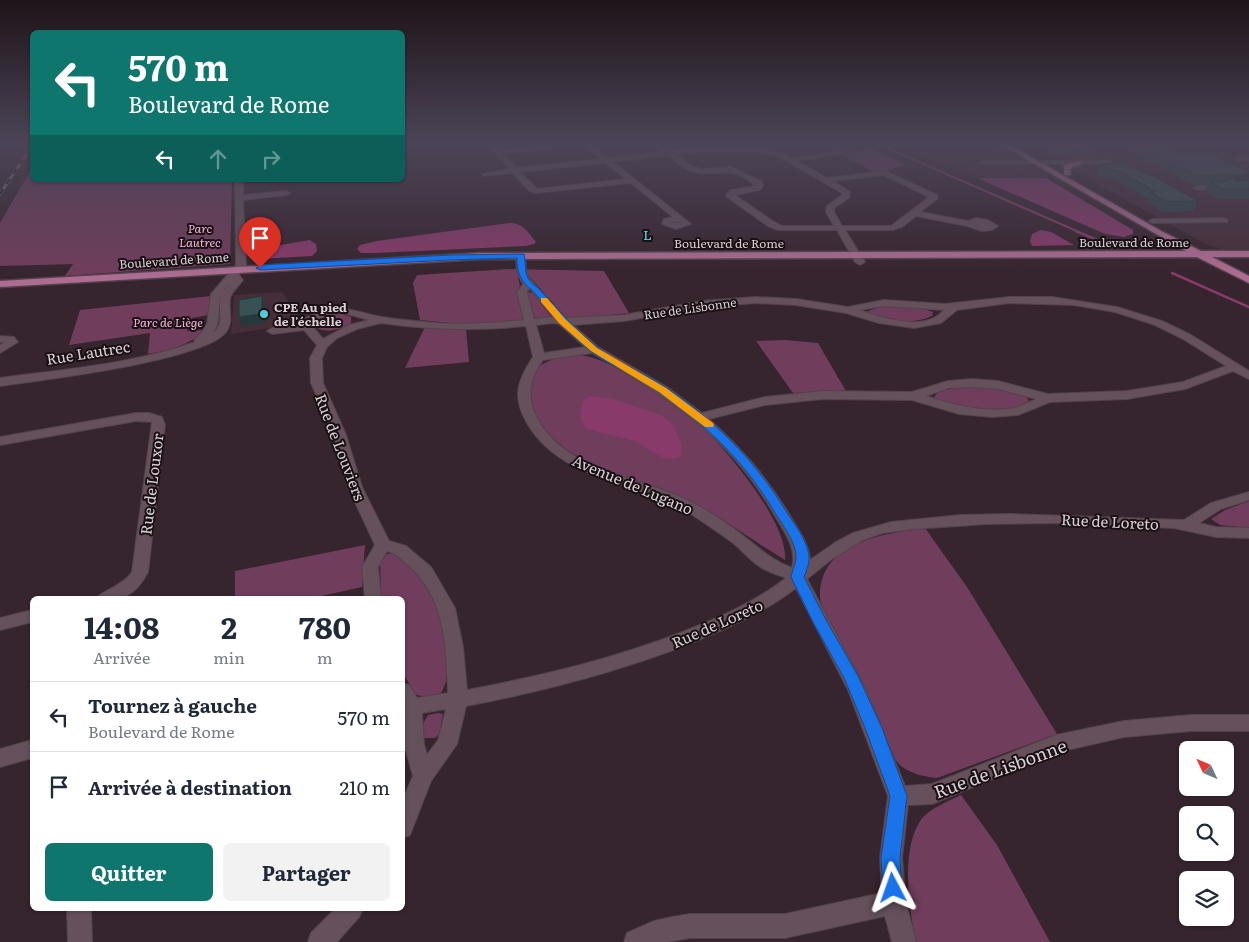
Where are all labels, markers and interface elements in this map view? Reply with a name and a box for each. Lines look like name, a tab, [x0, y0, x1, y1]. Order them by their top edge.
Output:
text: 570 m	[128, 40, 229, 92]
icon: left	[45, 50, 110, 115]
text: Boulevard de Rome	[128, 87, 330, 120]
icon: left	[151, 145, 179, 173]
icon: ahead	[204, 145, 232, 173]
icon: right	[257, 145, 285, 173]
pin	[239, 217, 281, 268]
park label: Parc Lautrec	[179, 219, 221, 251]
icon: arrive	[246, 224, 274, 252]
district label: L	[643, 224, 653, 244]
street label: Boulevard de Rome	[1079, 233, 1189, 251]
street label: Boulevard de Rome	[674, 234, 784, 252]
street label: Boulevard de Rome	[119, 247, 229, 273]
street label: Rue de Lisbonne	[643, 293, 737, 323]
place label: CPE Au pied de l'échelle	[274, 298, 347, 330]
marker: CPE Au pied de l'échelle	[258, 308, 270, 320]
park label: Parc de Liège	[133, 313, 203, 331]
street label: Rue Lautrec	[44, 334, 132, 370]
street label: Rue de Louviers	[310, 390, 372, 504]
street label: Rue de Louxor	[133, 432, 169, 536]
street label: Avenue de Lugano	[569, 448, 697, 520]
street label: Rue de Loreto	[1061, 507, 1160, 535]
street label: Rue de Loreto	[668, 593, 767, 653]
text: 14:08	[84, 604, 159, 648]
text: 2	[221, 604, 237, 648]
text: 780	[299, 604, 351, 648]
text: Arrivée	[93, 645, 150, 669]
text: min	[213, 645, 245, 669]
text: m	[317, 645, 333, 669]
text: Tournez à gauche	[88, 691, 257, 719]
icon: left	[45, 703, 73, 731]
text: 570 m	[338, 703, 390, 731]
text: Boulevard de Rome	[88, 719, 235, 743]
street label: Rue de Lisbonne	[930, 731, 1070, 805]
north arrow	[1179, 741, 1234, 796]
map controls	[1179, 741, 1234, 926]
icon: arrive	[45, 773, 73, 801]
text: Arrivée à destination	[88, 773, 292, 801]
text: 210 m	[339, 773, 390, 801]
button: search	[1179, 806, 1234, 861]
button: Quitter	[45, 843, 213, 901]
button: Partager	[223, 843, 390, 901]
position arrow	[866, 861, 918, 913]
button: layers	[1179, 871, 1234, 926]

